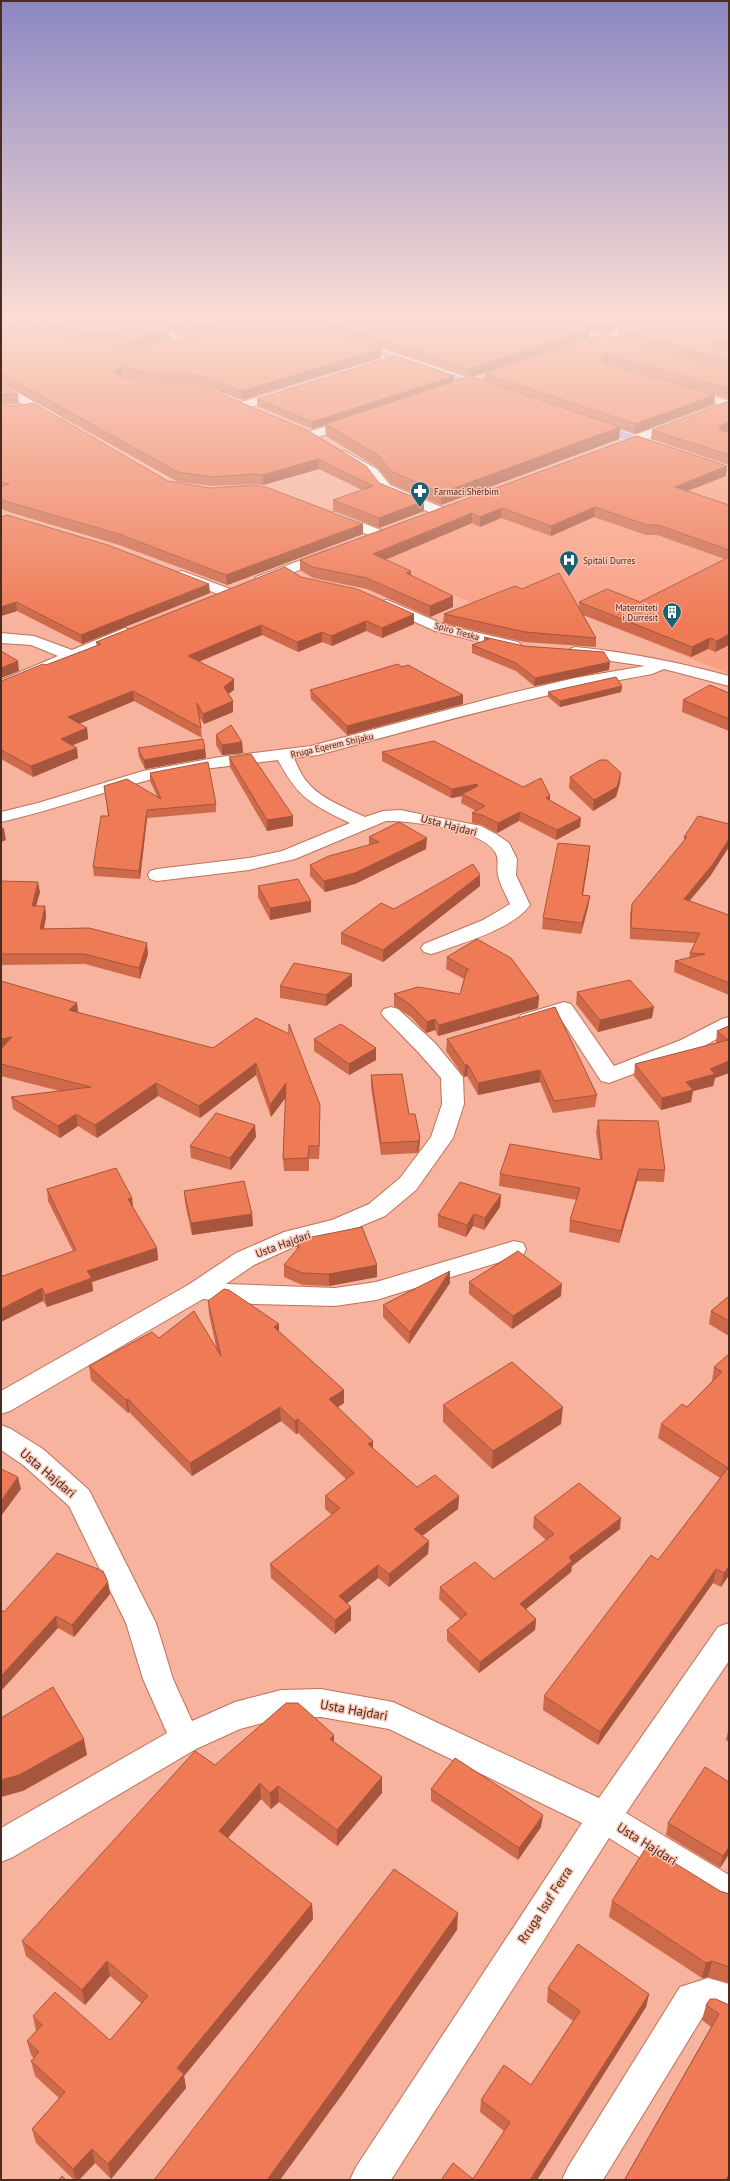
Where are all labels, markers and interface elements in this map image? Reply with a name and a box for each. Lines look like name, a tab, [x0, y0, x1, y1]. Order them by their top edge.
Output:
pharmacy icon: Farmaci Shërbim	[409, 480, 431, 508]
place label: Farmaci Shërbim	[434, 486, 499, 497]
hospital icon: Spitali Durres	[558, 549, 580, 577]
place label: Spitali Durres	[583, 555, 635, 566]
building icon: Materniteti i Durrësit	[661, 601, 683, 629]
place label: Materniteti i Durrësit	[616, 602, 658, 623]
street label: Spiro Treska	[433, 619, 481, 643]
street label: Rruga Eqerem Shijaku	[290, 730, 375, 760]
street label: Usta Hajdari	[419, 811, 479, 839]
street label: Usta Hajdari	[253, 1228, 313, 1260]
street label: Usta Hajdari	[16, 1445, 80, 1501]
street label: Usta Hajdari	[319, 1696, 389, 1724]
street label: Usta Hajdari	[614, 1819, 680, 1869]
street label: Rruga Isuf Ferra	[514, 1863, 576, 1947]

